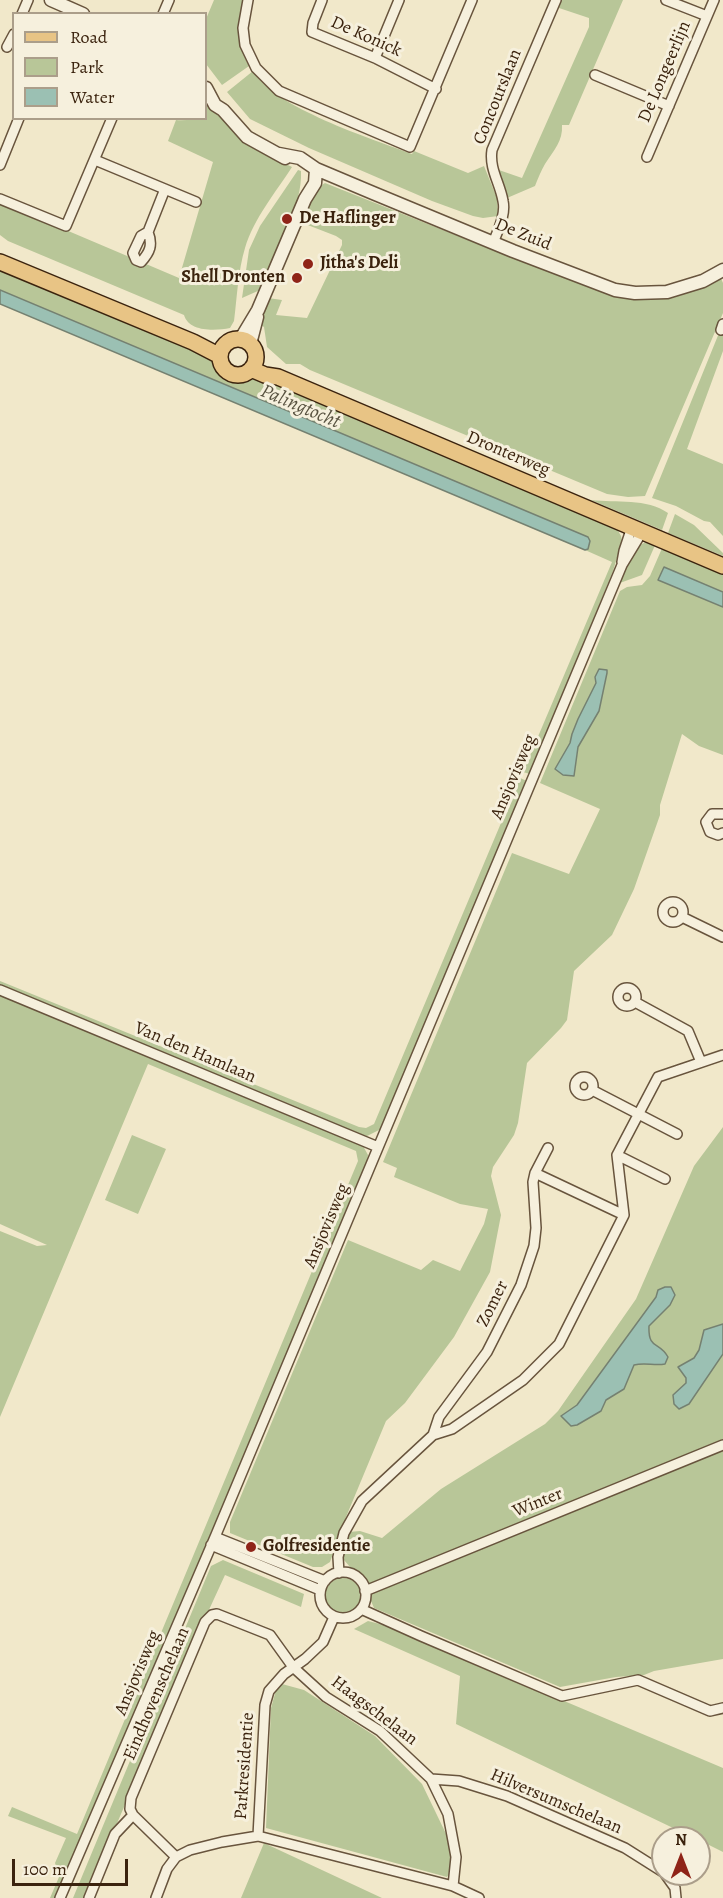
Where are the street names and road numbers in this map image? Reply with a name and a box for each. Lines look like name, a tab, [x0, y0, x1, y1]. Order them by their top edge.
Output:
street label: De Konick	[327, 12, 405, 62]
street label: De Longeerlijn	[634, 18, 696, 126]
street label: Concourslaan	[469, 46, 527, 148]
street label: De Zuid	[492, 214, 554, 256]
street label: Dronterweg	[463, 427, 553, 481]
street label: Ansjovisweg	[486, 731, 542, 823]
street label: Van den Hamlaan	[131, 1018, 259, 1088]
street label: Ansjovisweg	[299, 1180, 355, 1272]
street label: Zomer	[473, 1277, 513, 1331]
street label: Winter	[510, 1483, 566, 1523]
street label: Eindhovenschelaan	[119, 1624, 195, 1764]
street label: Ansjovisweg	[110, 1627, 166, 1719]
street label: Haagschelaan	[327, 1672, 421, 1750]
street label: Parkresidentie	[230, 1712, 260, 1820]
street label: Hilversumschelaan	[487, 1764, 625, 1840]

